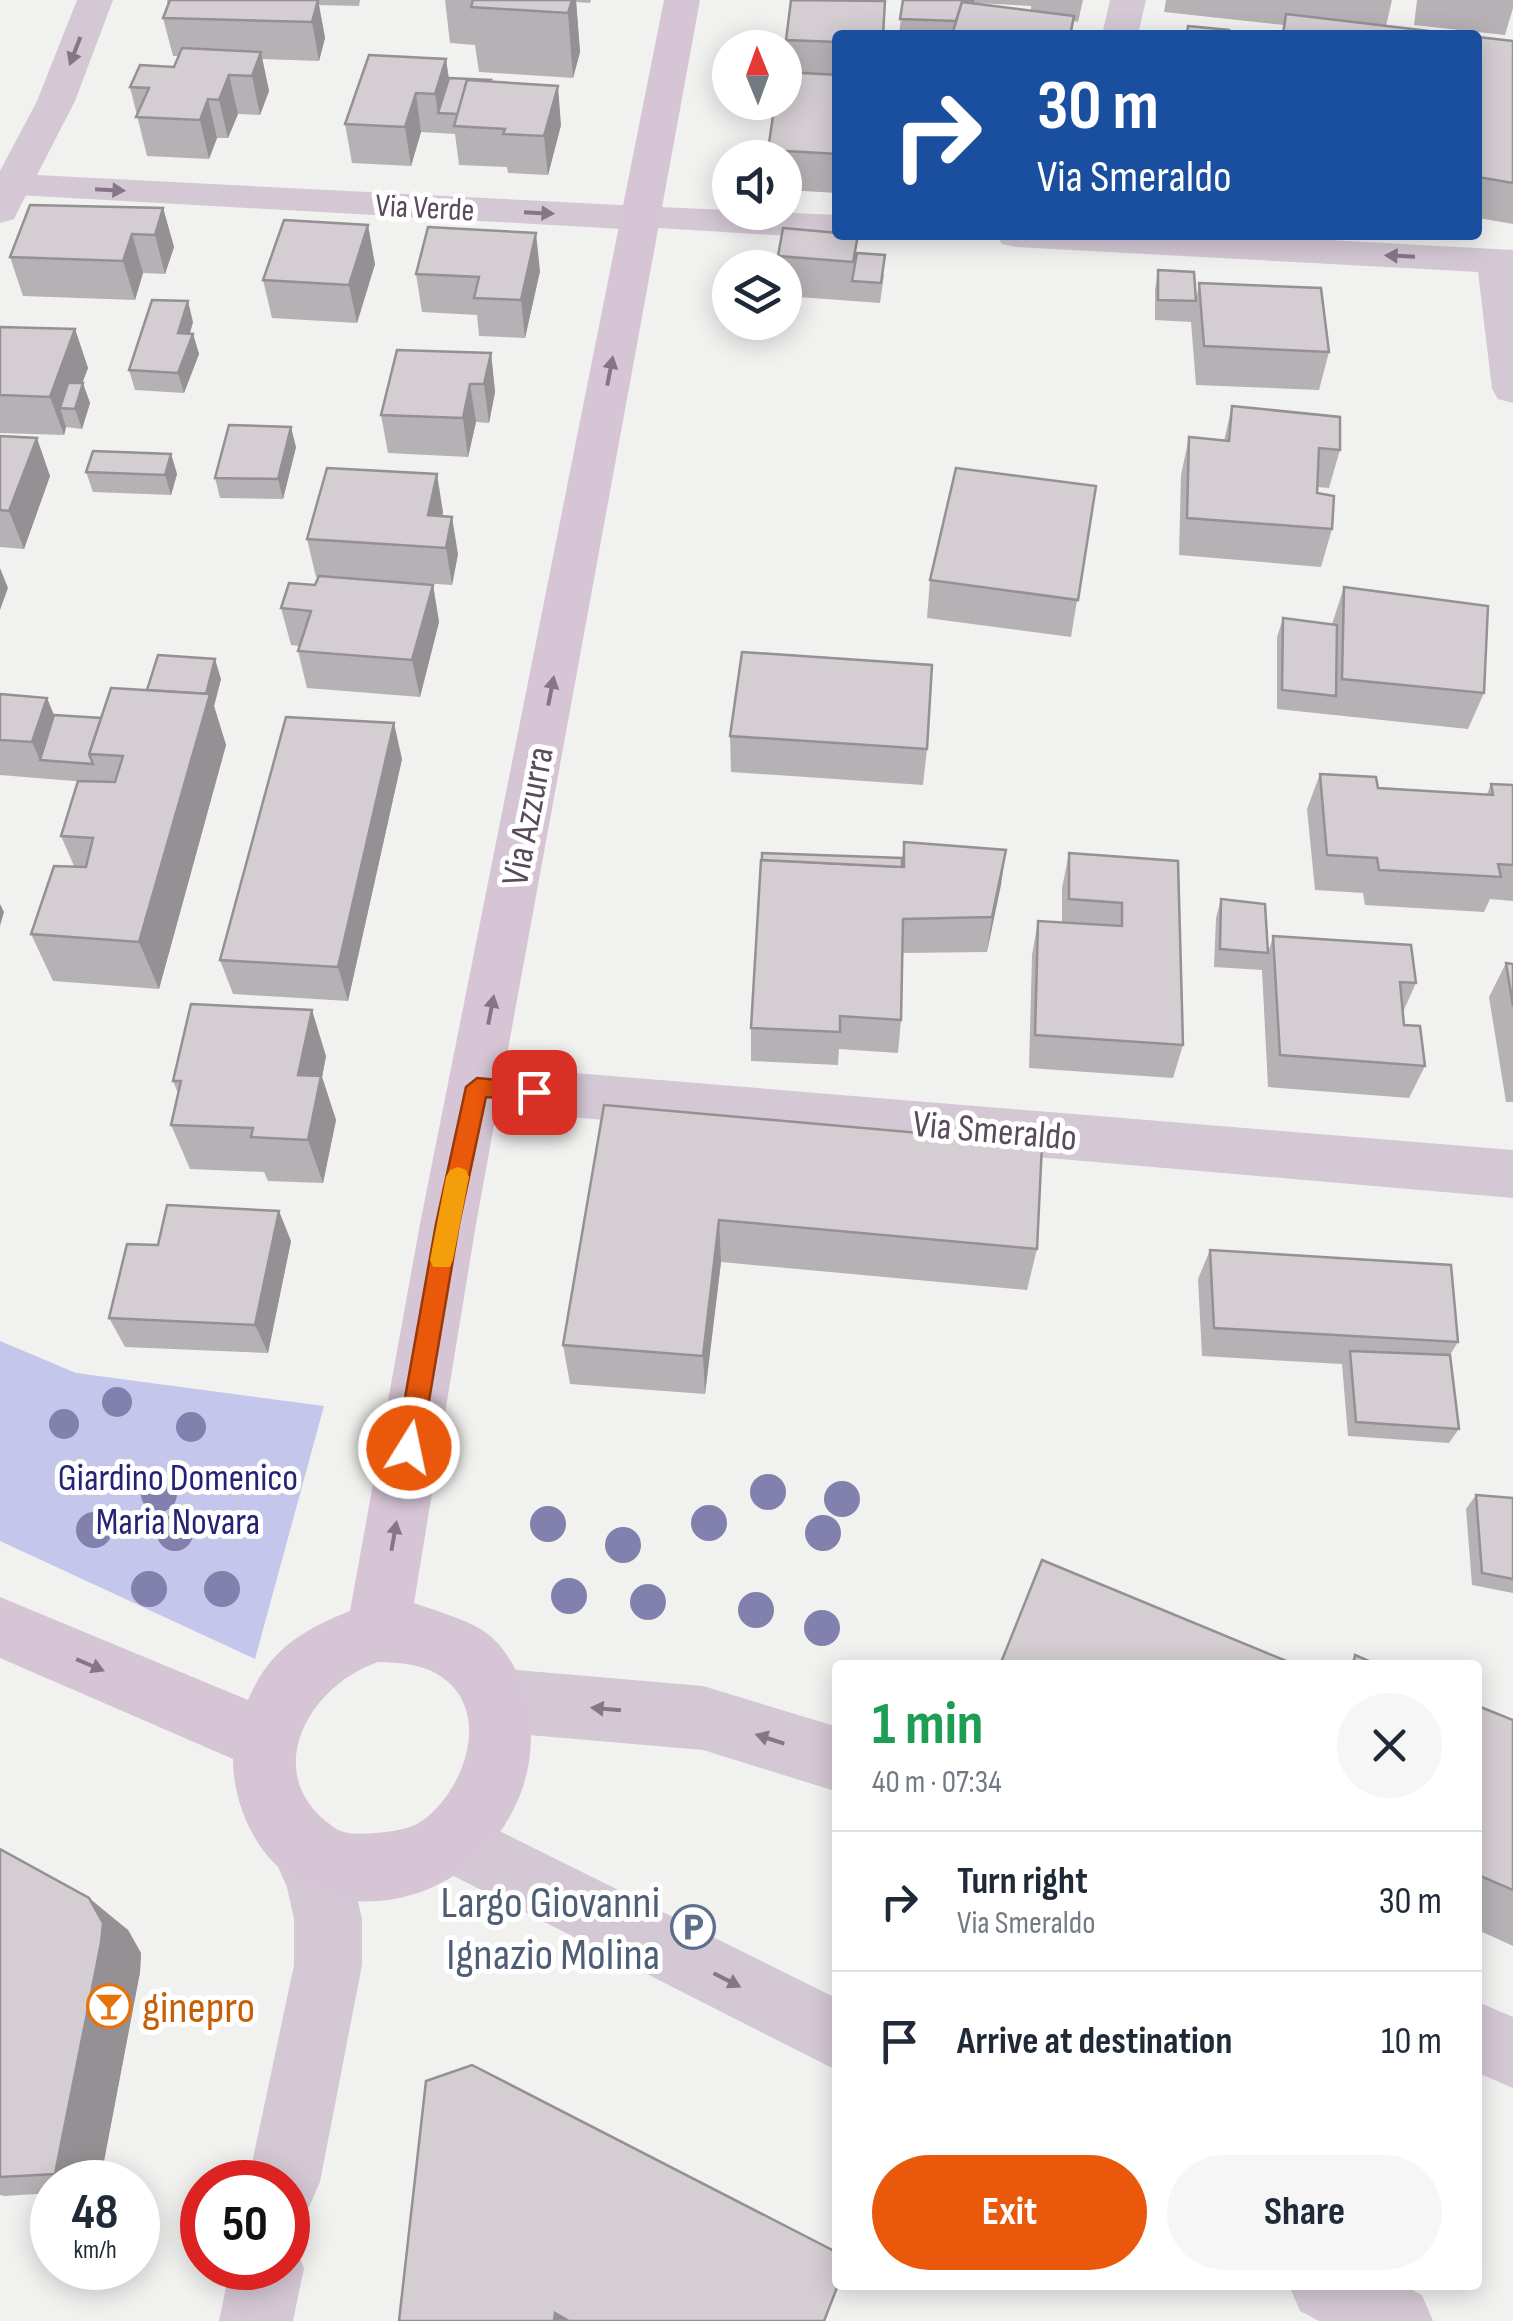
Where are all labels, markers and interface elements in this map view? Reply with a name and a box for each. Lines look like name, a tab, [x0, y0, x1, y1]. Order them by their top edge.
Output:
north arrow	[712, 30, 802, 120]
map controls	[712, 30, 802, 340]
one-way arrow	[67, 36, 83, 66]
text: 30 m	[1037, 65, 1159, 149]
icon: right	[872, 70, 1002, 200]
button: sound	[712, 140, 802, 230]
text: Via Smeraldo	[1037, 150, 1232, 205]
one-way arrow	[94, 182, 126, 198]
street label: Via Verde	[375, 186, 475, 231]
one-way arrow	[524, 205, 556, 221]
one-way arrow	[1383, 248, 1415, 264]
button: layers	[712, 250, 802, 340]
one-way arrow	[603, 356, 619, 387]
one-way arrow	[544, 675, 559, 706]
street label: Via Azzurra	[493, 743, 564, 890]
one-way arrow	[484, 994, 499, 1026]
pin	[492, 1050, 577, 1135]
icon: arrive	[507, 1065, 562, 1120]
street label: Via Smeraldo	[911, 1102, 1079, 1161]
position arrow	[357, 1396, 461, 1500]
park label: Giardino Domenico Maria Novara	[58, 1456, 298, 1545]
one-way arrow	[387, 1520, 402, 1552]
one-way arrow	[75, 1658, 105, 1674]
text: 1 min	[872, 1689, 984, 1761]
button: close	[1337, 1693, 1442, 1798]
one-way arrow	[590, 1700, 621, 1716]
one-way arrow	[755, 1731, 785, 1746]
text: 40 m · 07:34	[872, 1763, 1002, 1802]
text: Turn right	[957, 1859, 1088, 1904]
icon: right	[872, 1874, 927, 1929]
place label: Largo Giovanni Ignazio Molina	[441, 1876, 660, 1983]
text: 30 m	[1379, 1879, 1442, 1924]
parking icon: Largo Giovanni Ignazio Molina	[670, 1904, 716, 1950]
text: Via Smeraldo	[957, 1904, 1095, 1943]
one-way arrow	[713, 1971, 742, 1988]
place label: ginepro	[142, 1981, 255, 2036]
bar icon: ginepro	[86, 1983, 132, 2029]
icon: arrive	[872, 2014, 927, 2069]
text: Arrive at destination	[957, 2019, 1232, 2064]
text: 10 m	[1381, 2019, 1442, 2064]
button: Exit	[872, 2155, 1147, 2270]
button: Share	[1167, 2155, 1442, 2270]
speed limit sign: 50	[180, 2160, 310, 2290]
text: 48	[72, 2183, 118, 2243]
text: km/h	[73, 2235, 117, 2266]

